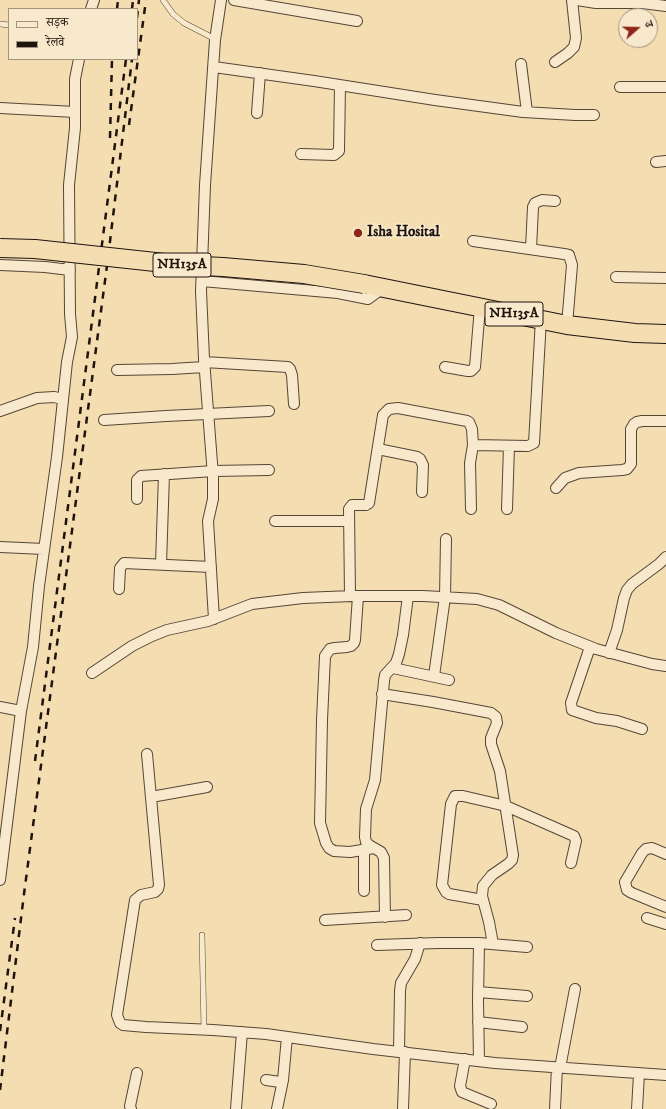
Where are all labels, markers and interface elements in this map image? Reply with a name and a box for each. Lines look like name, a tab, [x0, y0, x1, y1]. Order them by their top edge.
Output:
legend	[8, 8, 138, 60]
north arrow	[618, 8, 658, 48]
text: सड़क	[46, 15, 69, 30]
text: उ	[641, 19, 656, 29]
text: रेलवे	[46, 35, 64, 50]
place label: Isha Hosital	[367, 224, 440, 242]
marker: Isha Hosital	[352, 227, 364, 239]
road number: NH135A	[153, 253, 211, 277]
road number: NH135A	[485, 302, 543, 326]

